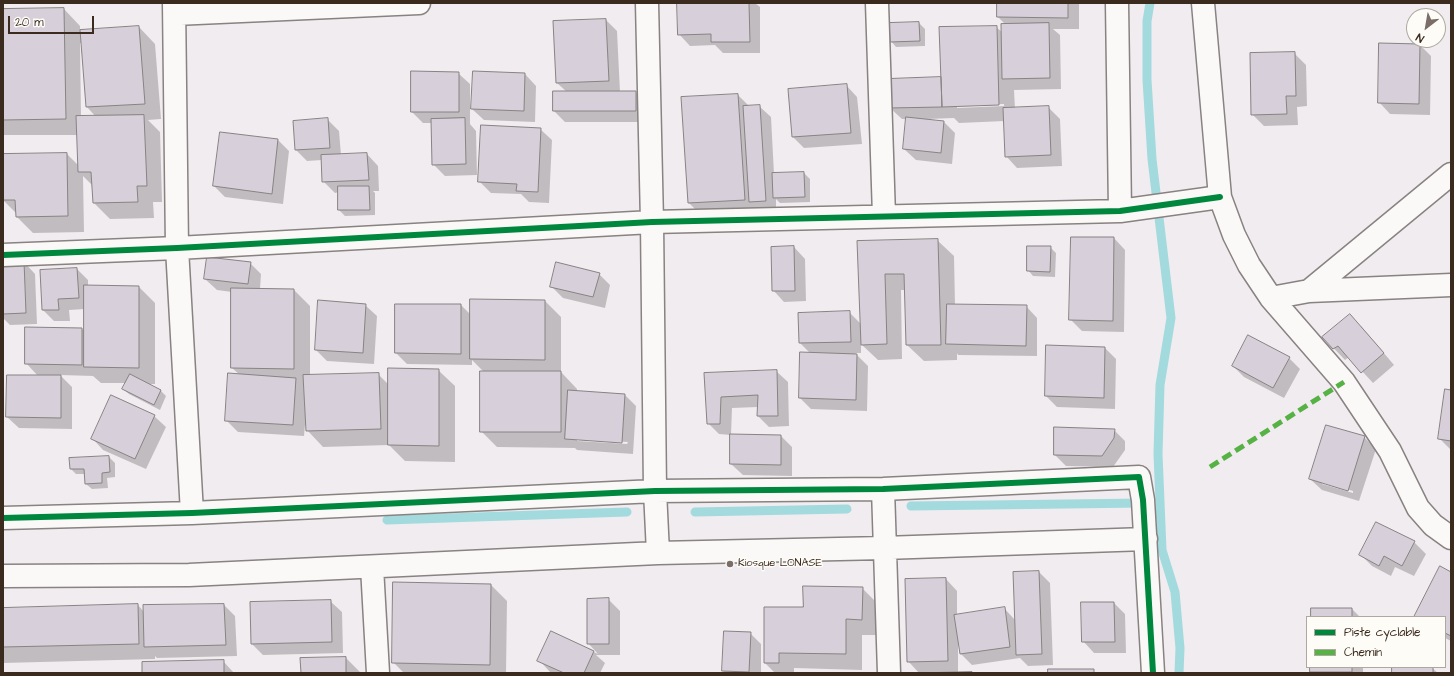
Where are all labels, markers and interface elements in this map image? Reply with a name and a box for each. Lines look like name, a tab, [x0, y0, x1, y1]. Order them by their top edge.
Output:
scale bar	[10, 8, 96, 34]
north arrow	[1406, 8, 1446, 48]
text: 20 m	[15, 14, 44, 31]
text: N	[1413, 30, 1427, 46]
place label: Kiosque LONASE	[738, 557, 822, 571]
marker: Kiosque LONASE	[725, 559, 735, 569]
legend	[1306, 616, 1446, 668]
text: Piste cyclable	[1344, 624, 1421, 641]
text: Chemin	[1344, 644, 1382, 661]

